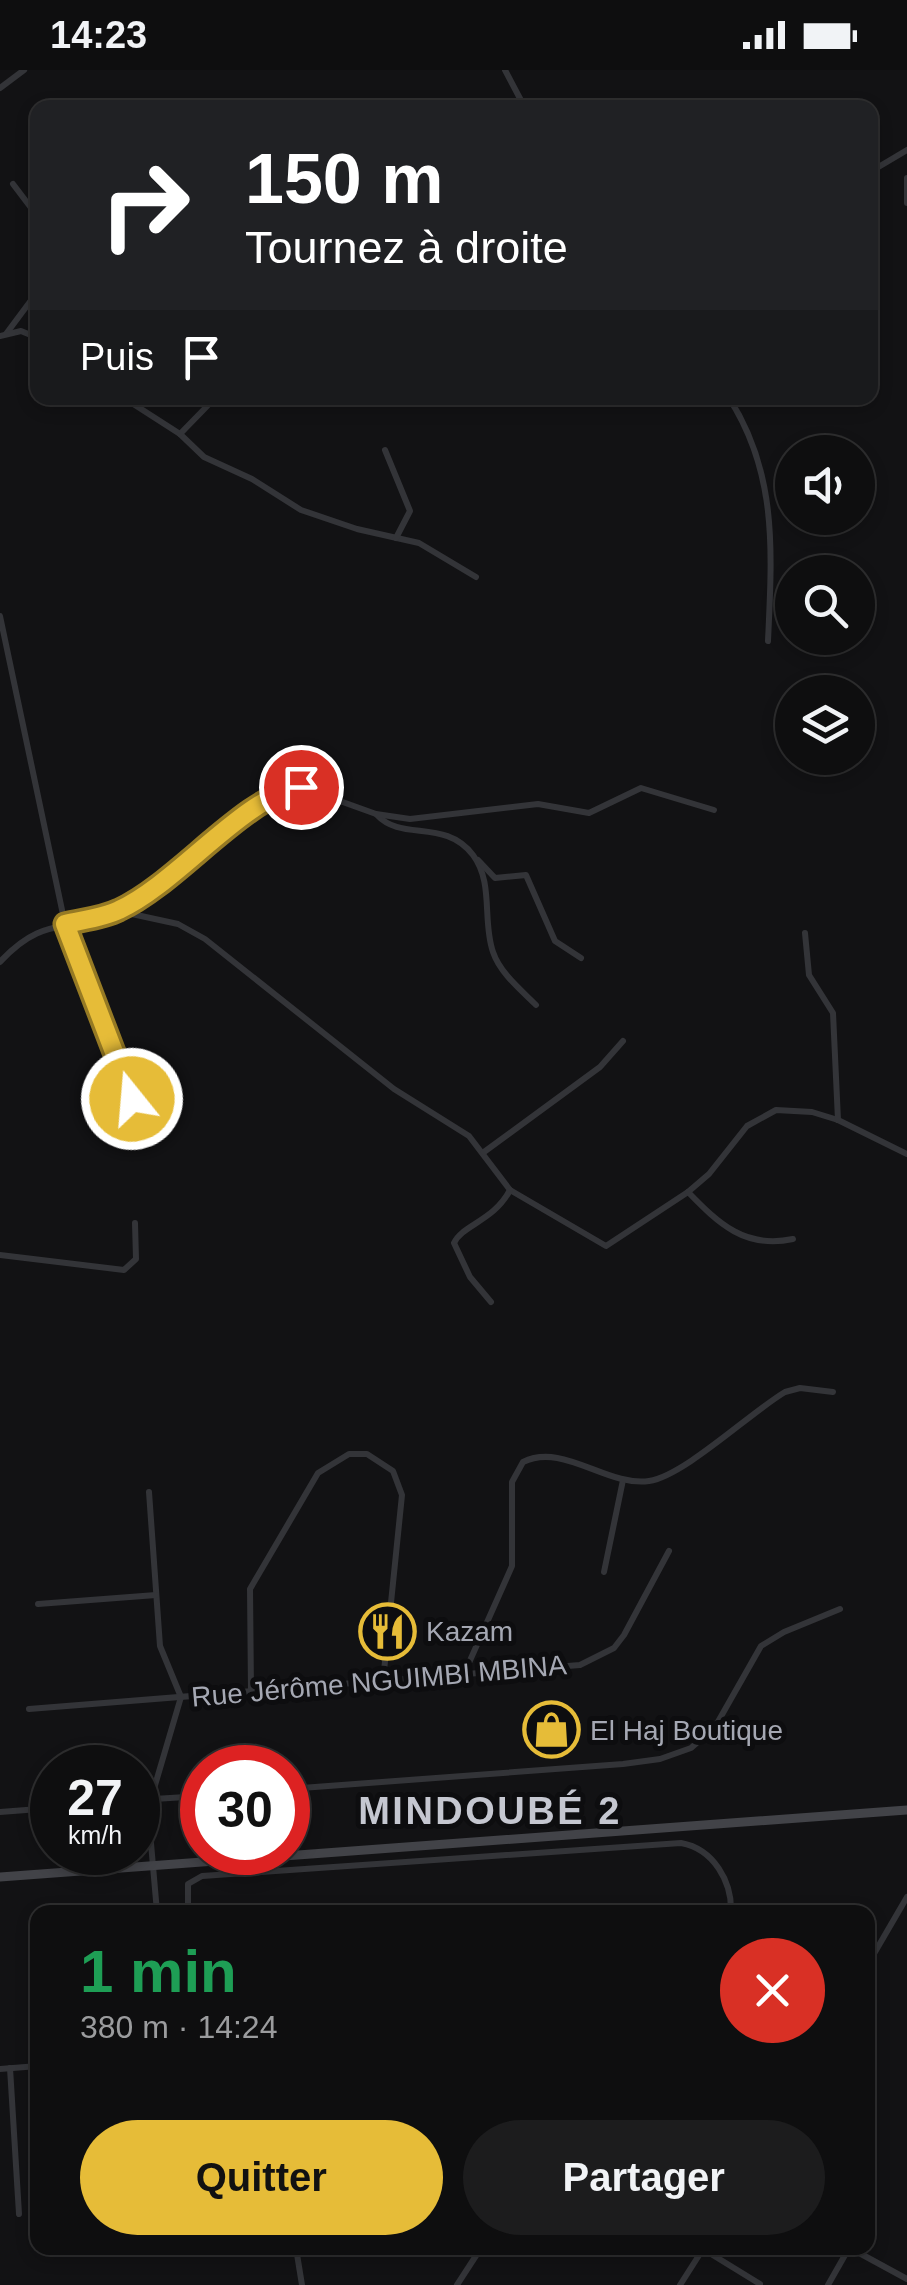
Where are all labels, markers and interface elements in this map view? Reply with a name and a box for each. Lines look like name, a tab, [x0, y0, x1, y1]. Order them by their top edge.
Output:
text: 14:23	[50, 14, 147, 56]
icon: right	[80, 140, 210, 270]
text: 150 m	[245, 140, 443, 218]
text: Tournez à droite	[245, 222, 568, 273]
icon: arrive	[174, 330, 229, 385]
text: Puis	[80, 336, 154, 378]
map controls	[775, 435, 875, 775]
button: sound	[775, 435, 875, 535]
button: search	[775, 555, 875, 655]
button: layers	[775, 675, 875, 775]
pin	[259, 745, 344, 830]
icon: arrive	[274, 760, 329, 815]
position arrow	[80, 1047, 184, 1151]
restaurant icon: Kazam	[357, 1601, 417, 1661]
place label: Kazam	[426, 1616, 513, 1647]
street label: Rue Jérôme NGUIMBI MBINA	[190, 1649, 568, 1713]
shop icon: El Haj Boutique	[521, 1700, 581, 1760]
place label: El Haj Boutique	[590, 1715, 783, 1746]
speed limit sign: 30	[180, 1745, 310, 1875]
text: 27	[67, 1770, 123, 1826]
district label: MINDOUBÉ 2	[358, 1789, 622, 1832]
text: km/h	[68, 1821, 122, 1849]
text: 1 min	[80, 1938, 237, 2005]
button: close	[720, 1938, 825, 2043]
text: 380 m · 14:24	[80, 2009, 277, 2045]
button: Quitter	[80, 2120, 443, 2235]
button: Partager	[463, 2120, 825, 2235]

